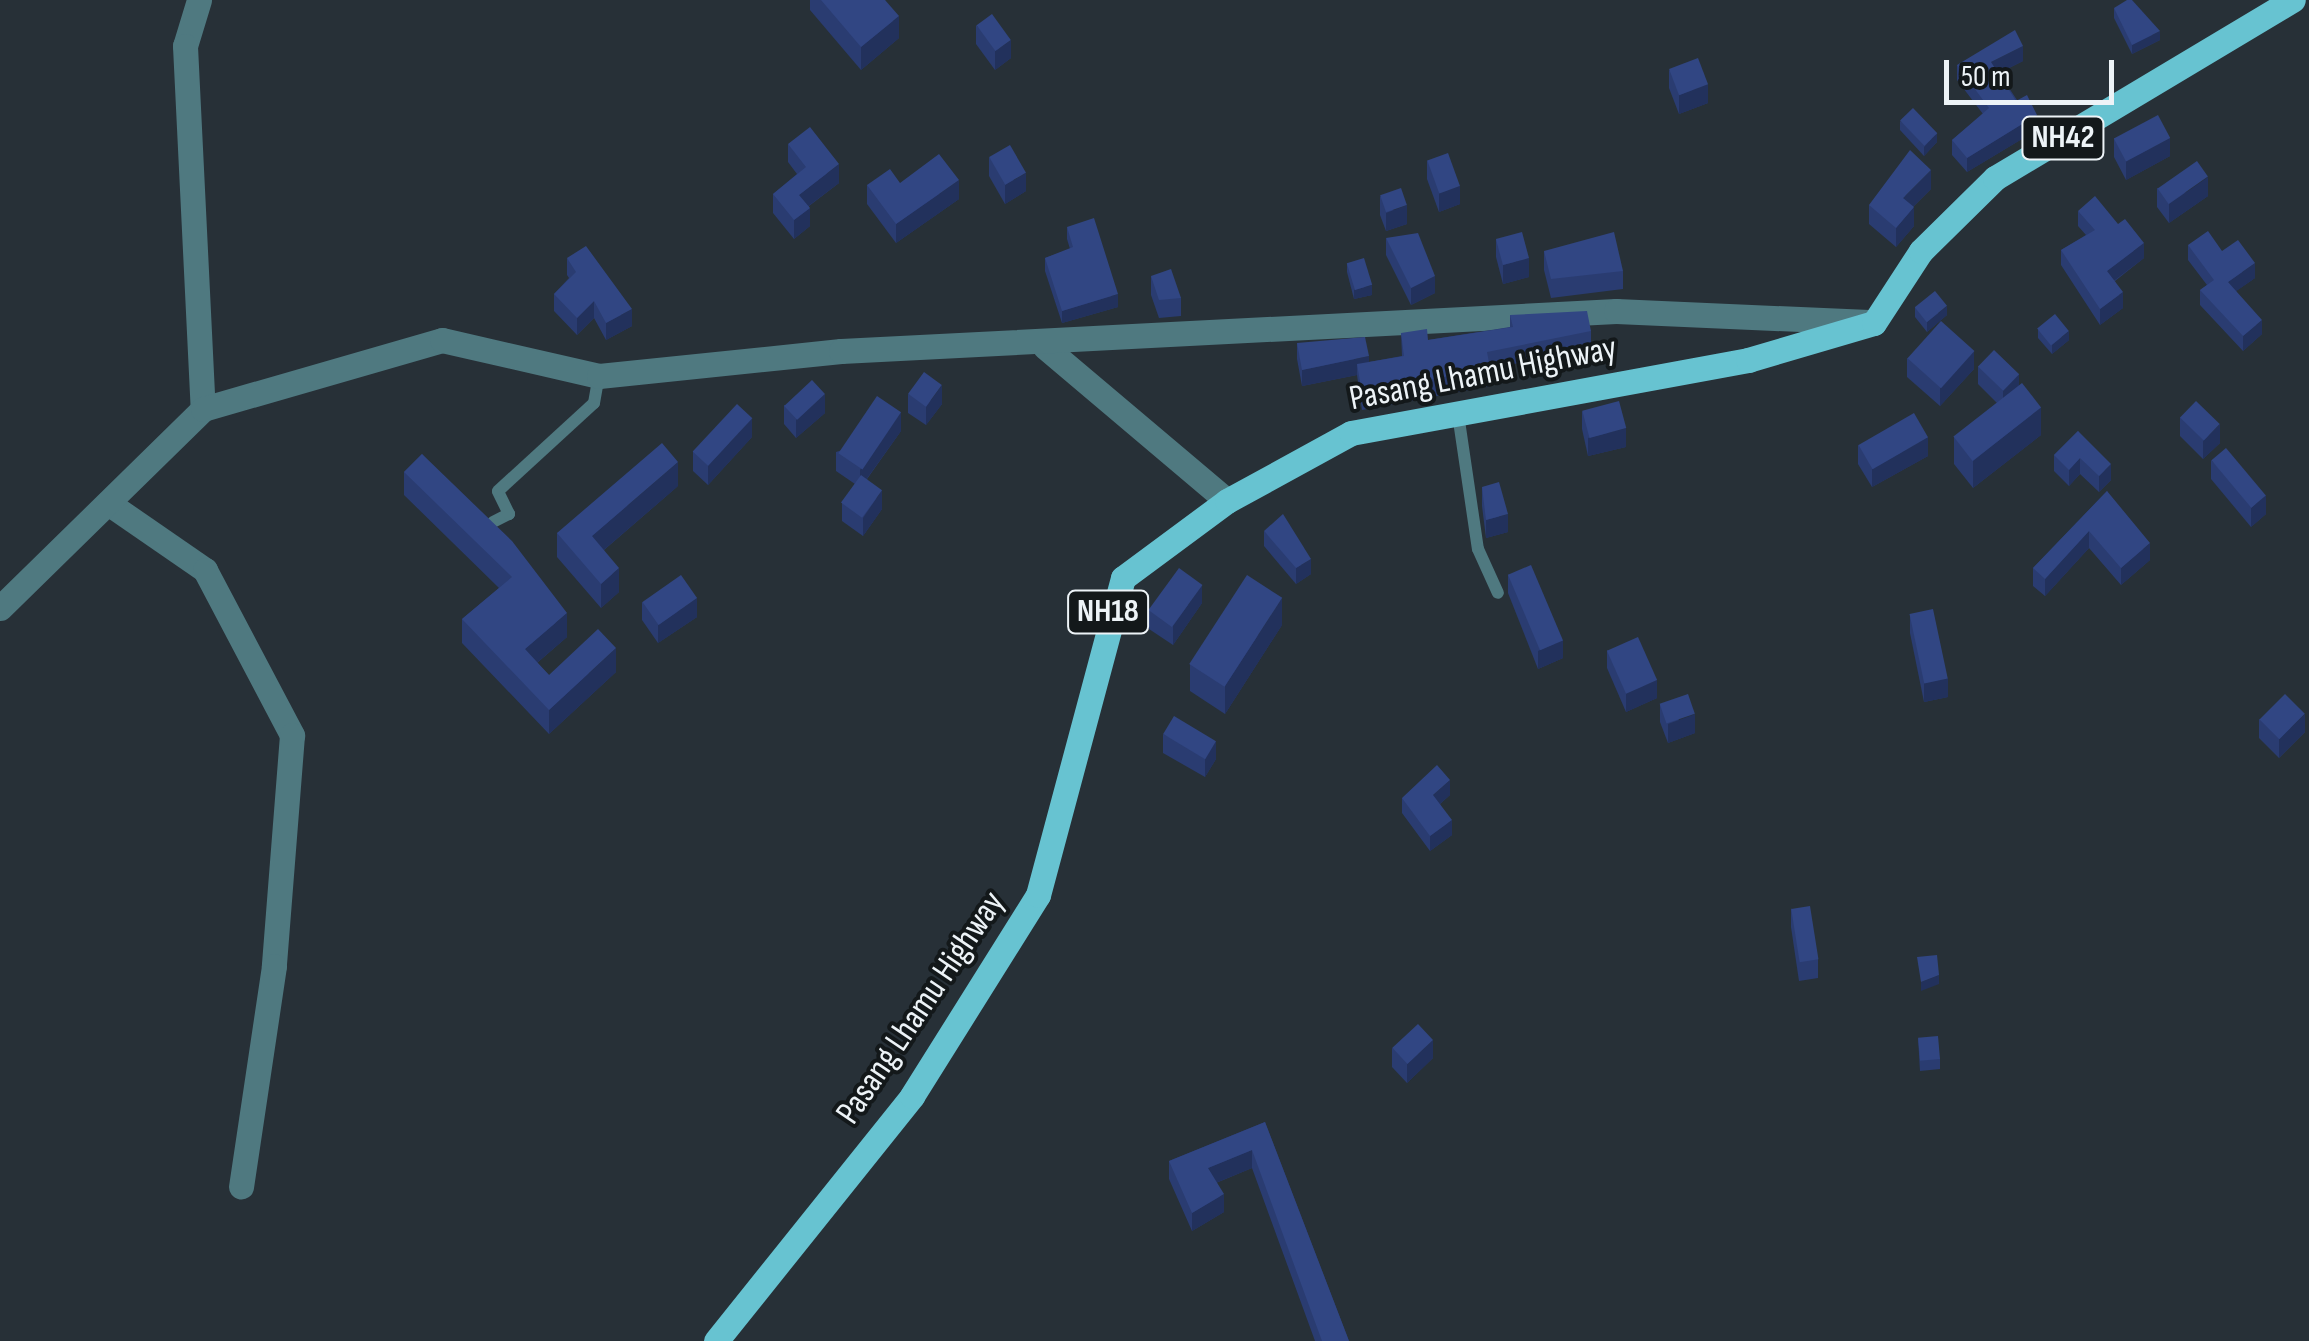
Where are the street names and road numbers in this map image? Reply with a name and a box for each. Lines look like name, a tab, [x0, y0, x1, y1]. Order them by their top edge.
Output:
road number: NH42	[2020, 111, 2106, 165]
street label: Pasang Lhamu Highway	[1346, 327, 1620, 421]
road number: NH18	[1066, 585, 1150, 639]
street label: Pasang Lhamu Highway	[828, 884, 1014, 1132]

